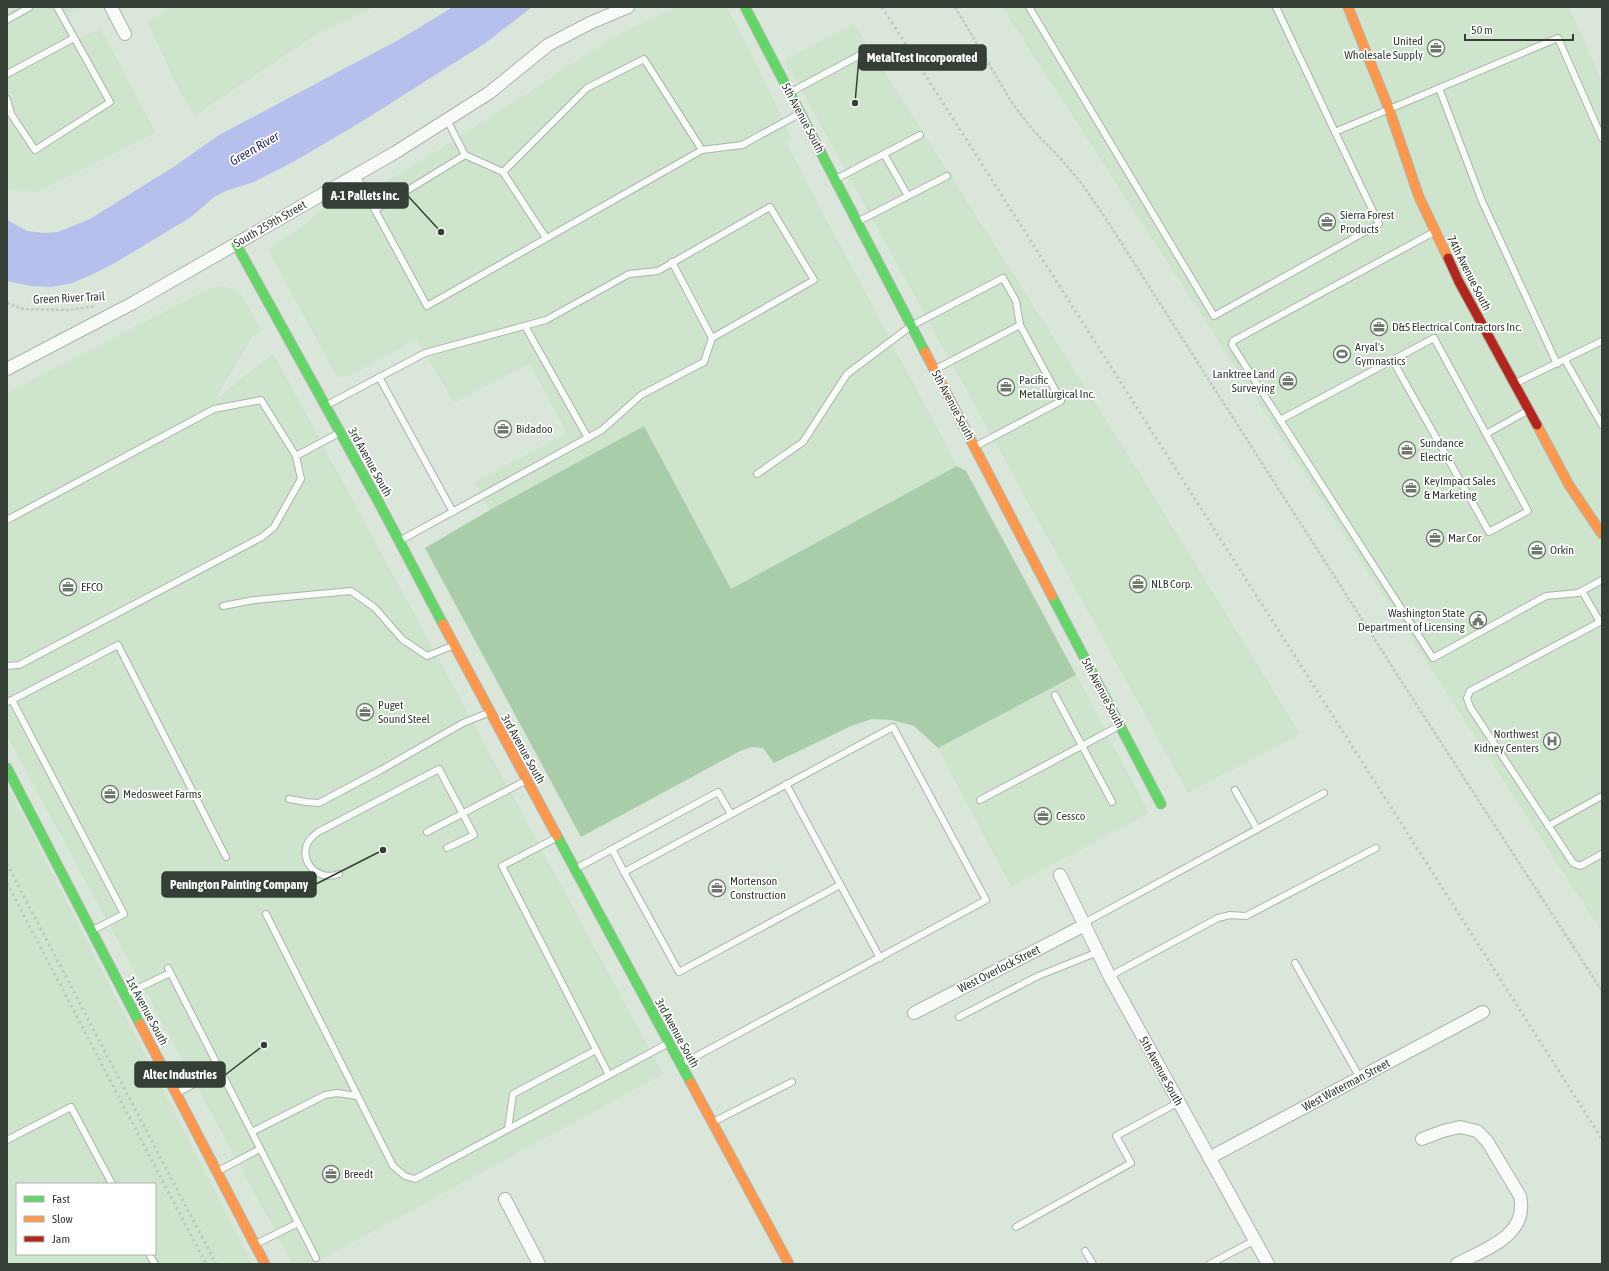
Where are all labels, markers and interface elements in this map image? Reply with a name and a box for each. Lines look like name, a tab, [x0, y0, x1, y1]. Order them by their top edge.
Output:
scale bar	[1465, 16, 1573, 42]
text: 50 m	[1471, 23, 1493, 37]
place label: United Wholesale Supply	[1344, 34, 1423, 62]
office icon: United Wholesale Supply	[1426, 38, 1446, 58]
callout: MetalTest Incorporated	[859, 45, 986, 70]
text: MetalTest Incorporated	[867, 50, 977, 65]
street label: 5th Avenue South	[779, 81, 827, 155]
water label: Green River	[227, 128, 283, 169]
callout: A-1 Pallets Inc.	[323, 183, 408, 208]
text: A-1 Pallets Inc.	[330, 188, 400, 203]
street label: South 259th Street	[231, 197, 309, 250]
place label: Sierra Forest Products	[1340, 208, 1395, 236]
office icon: Sierra Forest Products	[1317, 212, 1337, 232]
street label: 74th Avenue South	[1444, 233, 1494, 313]
street label: Green River Trail	[33, 289, 106, 307]
office icon: D&S Electrical Contractors Inc.	[1369, 317, 1389, 337]
place label: D&S Electrical Contractors Inc.	[1392, 320, 1522, 334]
place label: Aryal's Gymnastics	[1355, 340, 1405, 368]
sports icon: Aryal's Gymnastics	[1332, 344, 1352, 364]
place label: Lanktree Land Surveying	[1212, 367, 1276, 395]
street label: 5th Avenue South	[929, 368, 977, 442]
office icon: Lanktree Land Surveying	[1278, 371, 1298, 391]
place label: Pacific Metallurgical Inc.	[1019, 373, 1095, 401]
office icon: Pacific Metallurgical Inc.	[996, 377, 1016, 397]
office icon: Bidadoo	[493, 419, 513, 439]
place label: Bidadoo	[516, 422, 553, 436]
street label: 3rd Avenue South	[345, 425, 395, 499]
place label: Sundance Electric	[1420, 436, 1464, 464]
office icon: Sundance Electric	[1397, 440, 1417, 460]
place label: KeyImpact Sales & Marketing	[1424, 474, 1496, 502]
office icon: KeyImpact Sales & Marketing	[1401, 478, 1421, 498]
office icon: Mar Cor	[1425, 528, 1445, 548]
place label: Mar Cor	[1448, 531, 1482, 545]
office icon: Orkin	[1527, 540, 1547, 560]
place label: Orkin	[1550, 543, 1574, 557]
office icon: NLB Corp.	[1128, 574, 1148, 594]
office icon: EFCO	[58, 577, 78, 597]
place label: NLB Corp.	[1151, 577, 1192, 591]
place label: EFCO	[81, 580, 103, 594]
place label: Washington State Department of Licensing	[1358, 606, 1466, 634]
public building icon: Washington State Department of Licensing	[1468, 610, 1488, 630]
street label: 5th Avenue South	[1079, 656, 1127, 730]
place label: Puget Sound Steel	[378, 698, 431, 726]
office icon: Puget Sound Steel	[355, 702, 375, 722]
street label: 3rd Avenue South	[498, 712, 548, 786]
place label: Northwest Kidney Centers	[1474, 727, 1540, 755]
hospital icon: Northwest Kidney Centers	[1542, 731, 1562, 751]
office icon: Medosweet Farms	[100, 784, 120, 804]
place label: Medosweet Farms	[123, 787, 202, 801]
office icon: Cessco	[1033, 806, 1053, 826]
place label: Cessco	[1056, 809, 1086, 823]
callout: Penington Painting Company	[162, 872, 316, 897]
place label: Mortenson Construction	[730, 874, 786, 902]
text: Penington Painting Company	[170, 877, 309, 892]
office icon: Mortenson Construction	[707, 878, 727, 898]
street label: West Overlock Street	[956, 942, 1043, 996]
street label: 1st Avenue South	[123, 974, 171, 1048]
street label: 3rd Avenue South	[652, 996, 702, 1070]
street label: 5th Avenue South	[1136, 1034, 1186, 1108]
street label: West Waterman Street	[1300, 1056, 1393, 1114]
callout: Altec Industries	[135, 1062, 225, 1087]
text: Altec Industries	[142, 1067, 217, 1082]
office icon: Breedt	[321, 1164, 341, 1184]
place label: Breedt	[344, 1167, 374, 1181]
legend	[16, 1183, 156, 1255]
text: Fast	[52, 1192, 70, 1206]
text: Slow	[52, 1212, 73, 1226]
text: Jam	[52, 1232, 70, 1246]

